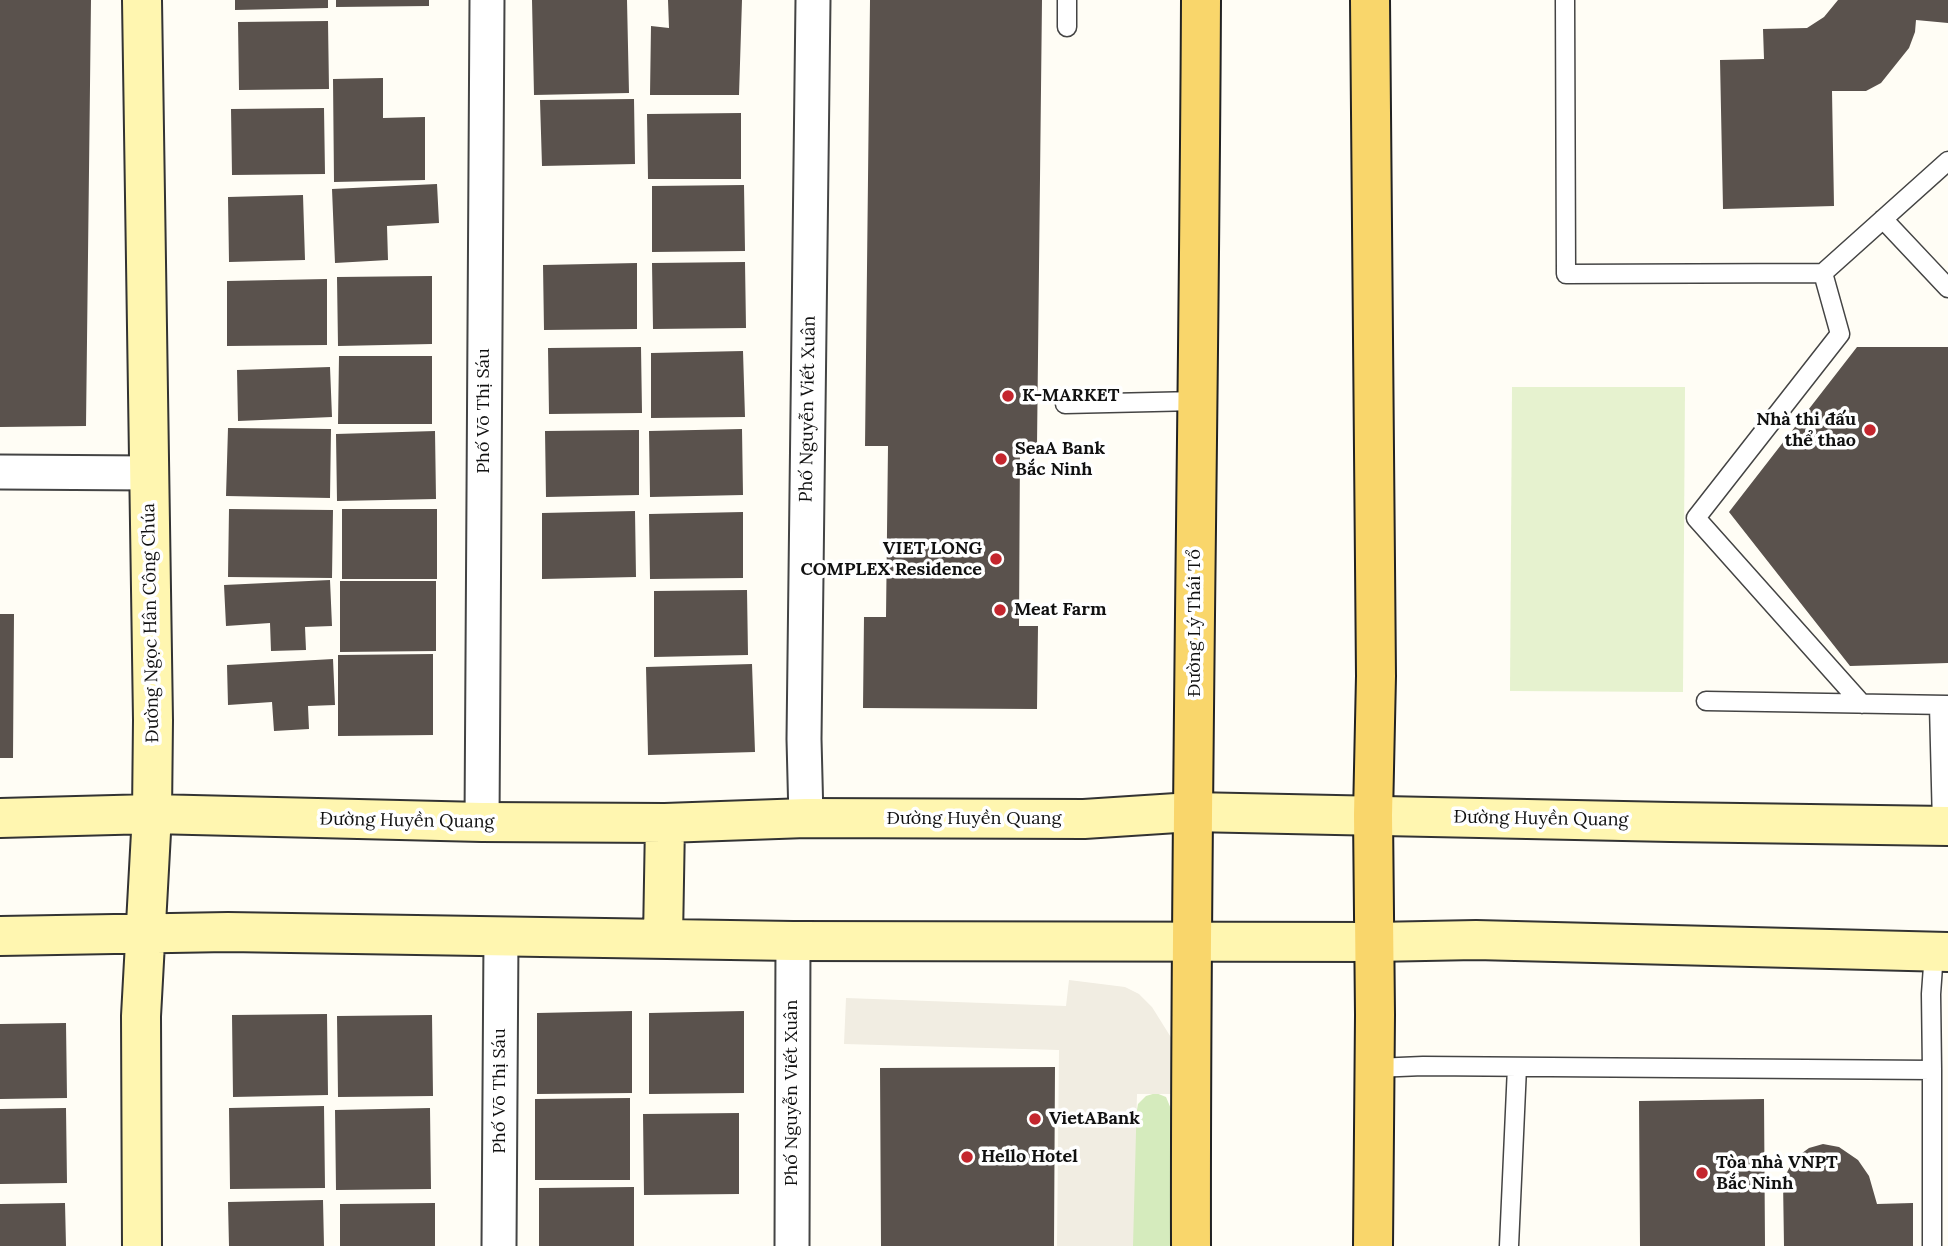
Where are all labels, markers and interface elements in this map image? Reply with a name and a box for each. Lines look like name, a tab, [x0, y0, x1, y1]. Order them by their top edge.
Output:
street label: Phố Nguyễn Viết Xuân	[796, 316, 820, 502]
street label: Phố Võ Thị Sáu	[473, 348, 495, 474]
place label: K-MARKET	[1022, 385, 1119, 407]
marker: K-MARKET	[1000, 388, 1016, 404]
place label: Nhà thi đấu thể thao	[1756, 409, 1856, 452]
marker: Nhà thi đấu thể thao	[1862, 422, 1878, 438]
place label: SeaA Bank Bắc Ninh	[1015, 438, 1105, 480]
marker: SeaA Bank Bắc Ninh	[993, 451, 1009, 467]
street label: Đường Ngọc Hân Công Chúa	[138, 503, 164, 743]
place label: VIET LONG COMPLEX Residence	[800, 538, 982, 580]
street label: Đường Lý Thái Tổ	[1184, 549, 1206, 697]
marker: VIET LONG COMPLEX Residence	[988, 551, 1004, 567]
place label: Meat Farm	[1014, 599, 1106, 621]
marker: Meat Farm	[992, 602, 1008, 618]
street label: Đường Huyền Quang	[1453, 807, 1629, 831]
street label: Đường Huyền Quang	[887, 808, 1061, 830]
street label: Đường Huyền Quang	[319, 809, 495, 833]
street label: Phố Nguyễn Viết Xuân	[781, 1000, 803, 1186]
street label: Phố Võ Thị Sáu	[489, 1028, 511, 1154]
place label: VietABank	[1049, 1108, 1140, 1130]
marker: VietABank	[1027, 1111, 1043, 1127]
place label: Hello Hotel	[981, 1146, 1078, 1168]
marker: Hello Hotel	[959, 1149, 975, 1165]
place label: Tòa nhà VNPT Bắc Ninh	[1716, 1152, 1838, 1194]
marker: Tòa nhà VNPT Bắc Ninh	[1694, 1165, 1710, 1181]

